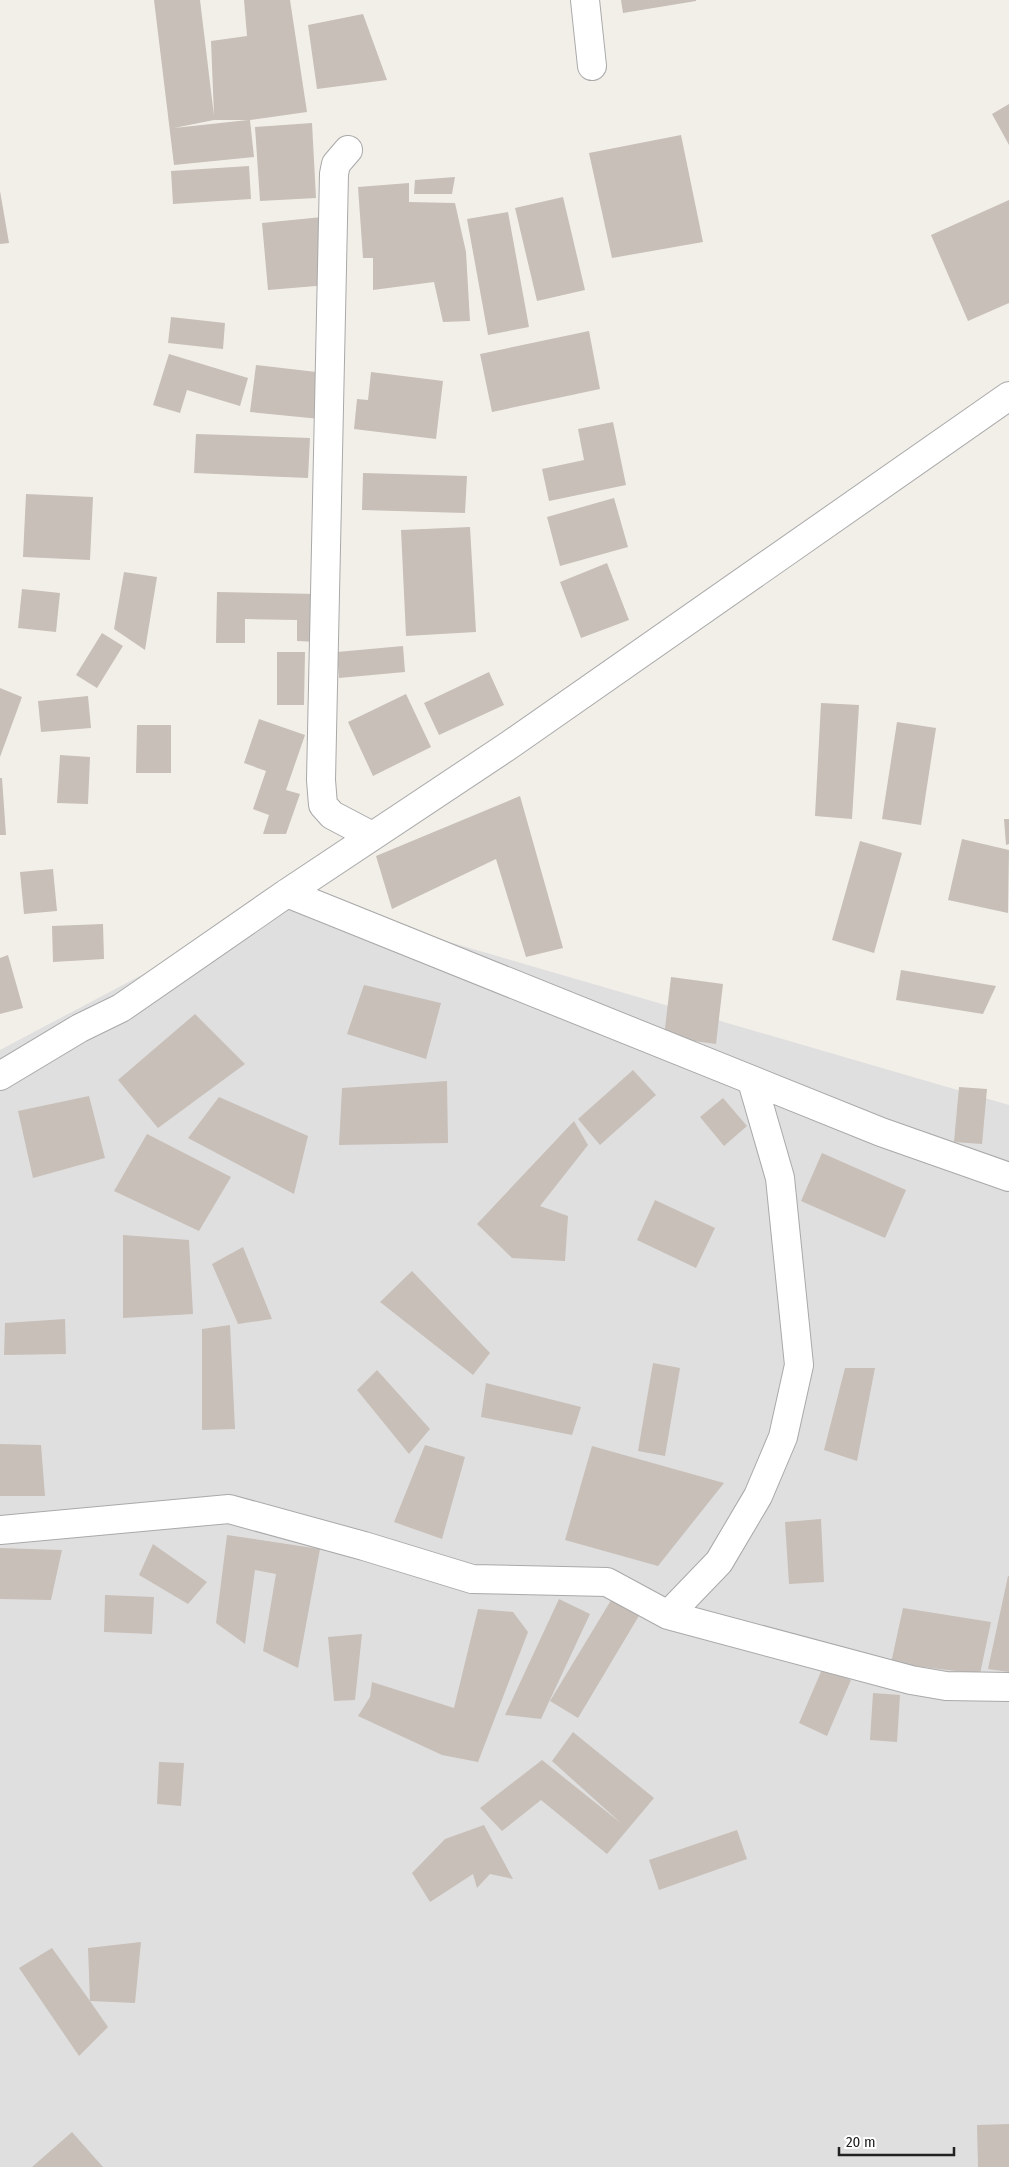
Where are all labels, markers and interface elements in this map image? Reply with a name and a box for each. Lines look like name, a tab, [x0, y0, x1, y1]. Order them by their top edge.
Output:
scale bar	[839, 2124, 954, 2156]
text: 20 m	[846, 2133, 876, 2151]

